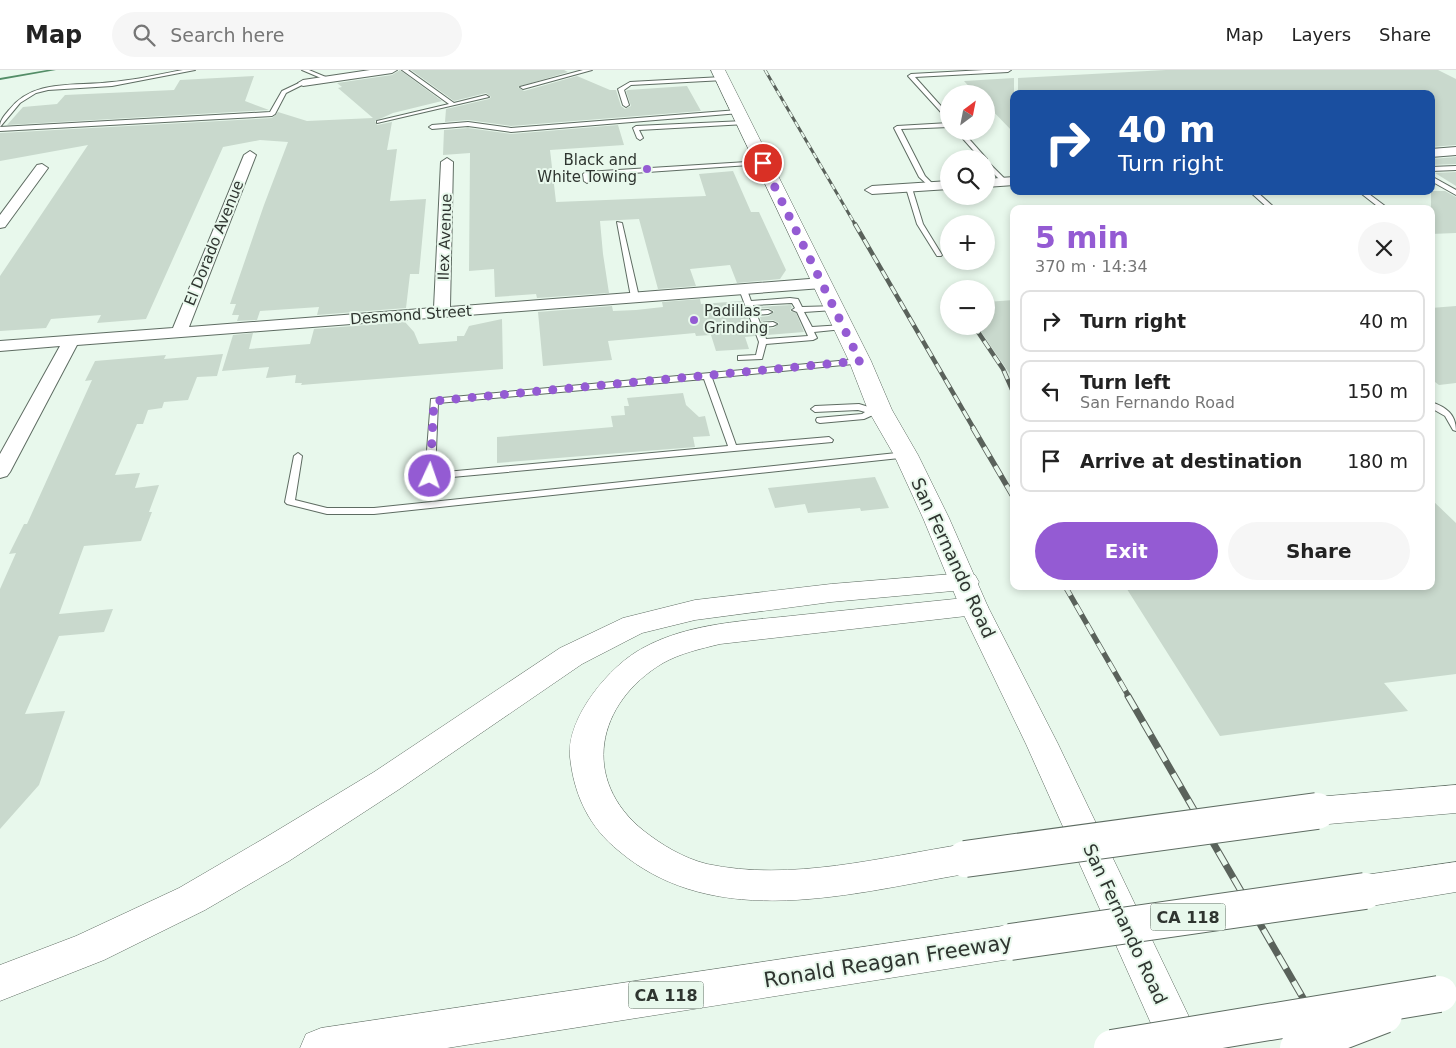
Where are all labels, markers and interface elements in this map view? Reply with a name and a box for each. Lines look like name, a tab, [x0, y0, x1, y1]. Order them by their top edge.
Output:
search box	[112, 12, 462, 57]
text: Map	[25, 21, 82, 49]
icon: search	[130, 21, 158, 49]
text: Search here	[170, 24, 284, 46]
text: Map	[1225, 24, 1263, 45]
text: Layers	[1291, 24, 1351, 45]
text: Share	[1379, 24, 1431, 45]
north arrow	[940, 85, 995, 140]
map controls	[940, 85, 995, 335]
icon: right	[1035, 110, 1100, 175]
text: 40 m	[1118, 110, 1215, 150]
pin	[742, 142, 784, 184]
icon: arrive	[749, 149, 777, 177]
button: search	[940, 150, 995, 205]
place label: Black and White Towing	[537, 151, 637, 186]
text: Turn right	[1118, 151, 1223, 176]
marker: Black and White Towing	[641, 163, 653, 175]
street label: El Dorado Avenue	[181, 178, 247, 308]
street label: Ilex Avenue	[434, 193, 456, 281]
button: +	[940, 215, 995, 270]
text: 5 min	[1035, 220, 1129, 255]
button: close	[1358, 222, 1410, 274]
text: 370 m · 14:34	[1035, 257, 1148, 276]
button: −	[940, 280, 995, 335]
street label: Desmond Street	[350, 302, 472, 328]
place label: Padillas Grinding	[704, 302, 768, 337]
icon: right	[1037, 307, 1065, 335]
text: Turn right	[1080, 310, 1186, 332]
text: 40 m	[1359, 310, 1408, 332]
marker: Padillas Grinding	[688, 314, 700, 326]
text: Turn left	[1080, 371, 1171, 393]
icon: left	[1037, 377, 1065, 405]
text: 150 m	[1347, 380, 1408, 402]
text: San Fernando Road	[1080, 393, 1235, 412]
icon: arrive	[1037, 447, 1065, 475]
position arrow	[403, 449, 455, 501]
text: Arrive at destination	[1080, 450, 1302, 472]
text: 180 m	[1347, 450, 1408, 472]
street label: San Fernando Road	[907, 474, 1000, 641]
button: Exit	[1035, 522, 1218, 580]
button: Share	[1228, 522, 1410, 580]
street label: San Fernando Road	[1079, 840, 1172, 1007]
road number: CA 118	[1150, 904, 1226, 930]
street label: Ronald Reagan Freeway	[762, 930, 1014, 992]
road number: CA 118	[628, 982, 704, 1008]

